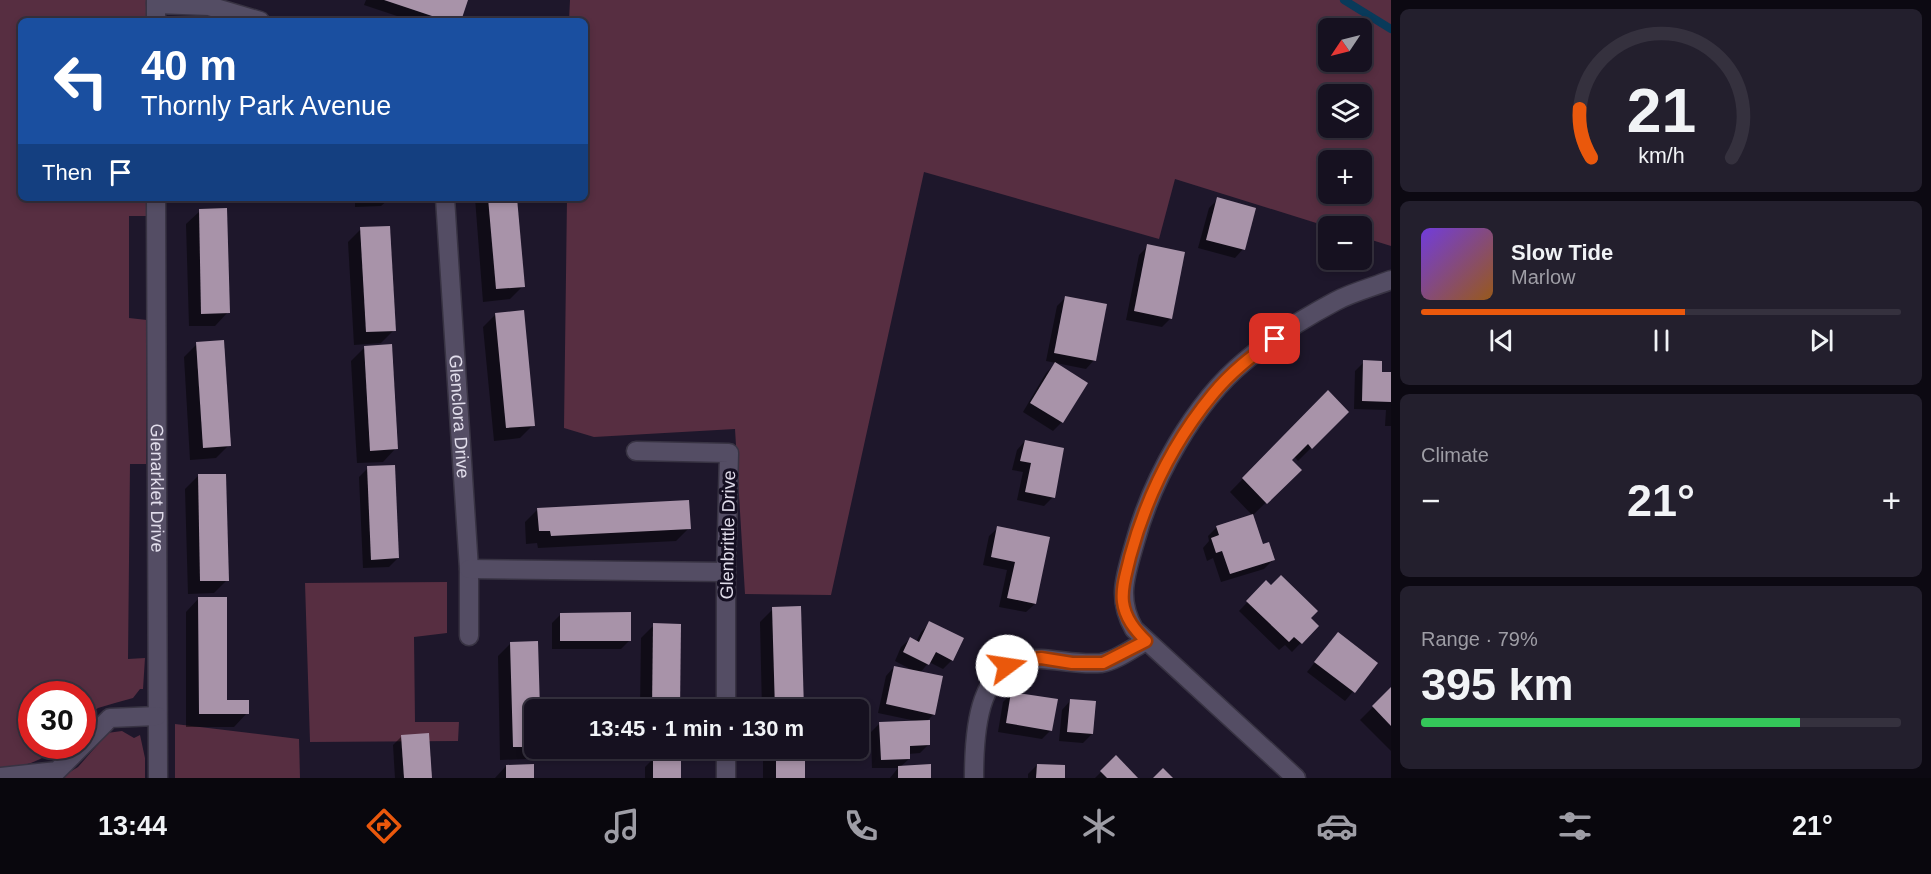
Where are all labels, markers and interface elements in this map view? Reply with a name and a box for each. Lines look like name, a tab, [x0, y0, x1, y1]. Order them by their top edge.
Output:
north arrow	[1318, 18, 1372, 72]
map controls	[1318, 18, 1372, 270]
icon: left	[42, 42, 120, 120]
text: 40 m	[141, 42, 237, 89]
text: 21	[1626, 76, 1696, 145]
button: layers	[1318, 84, 1372, 138]
text: Thornly Park Avenue	[141, 91, 391, 121]
text: km/h	[1638, 144, 1684, 168]
button: +	[1318, 150, 1372, 204]
icon: arrive	[104, 156, 137, 189]
text: Then	[42, 160, 92, 185]
button: −	[1318, 216, 1372, 270]
text: Slow Tide	[1511, 240, 1613, 265]
text: Marlow	[1511, 266, 1575, 288]
pin	[1249, 313, 1300, 364]
icon: arrive	[1258, 322, 1291, 355]
icon: previous	[1485, 324, 1518, 357]
icon: pause	[1645, 324, 1678, 357]
icon: next	[1805, 324, 1838, 357]
street label: Glenclora Drive	[445, 354, 473, 479]
street label: Glenarklet Drive	[147, 423, 167, 553]
text: Climate	[1421, 444, 1489, 466]
street label: Glenbrittle Drive	[717, 470, 739, 600]
text: 21°	[1627, 475, 1695, 526]
text: −	[1421, 482, 1440, 519]
text: +	[1882, 482, 1901, 519]
text: Range · 79%	[1421, 628, 1538, 650]
position arrow	[975, 634, 1039, 698]
text: 395 km	[1421, 659, 1574, 710]
speed limit sign: 30	[18, 681, 96, 759]
text: 13:45 · 1 min · 130 m	[589, 716, 804, 741]
icon: directions	[363, 805, 405, 847]
icon: music	[601, 805, 643, 847]
icon: phone	[840, 805, 882, 847]
icon: climate	[1078, 805, 1120, 847]
icon: car	[1316, 805, 1358, 847]
icon: filters	[1554, 805, 1596, 847]
text: 13:44	[98, 811, 167, 841]
text: 21°	[1792, 811, 1833, 841]

